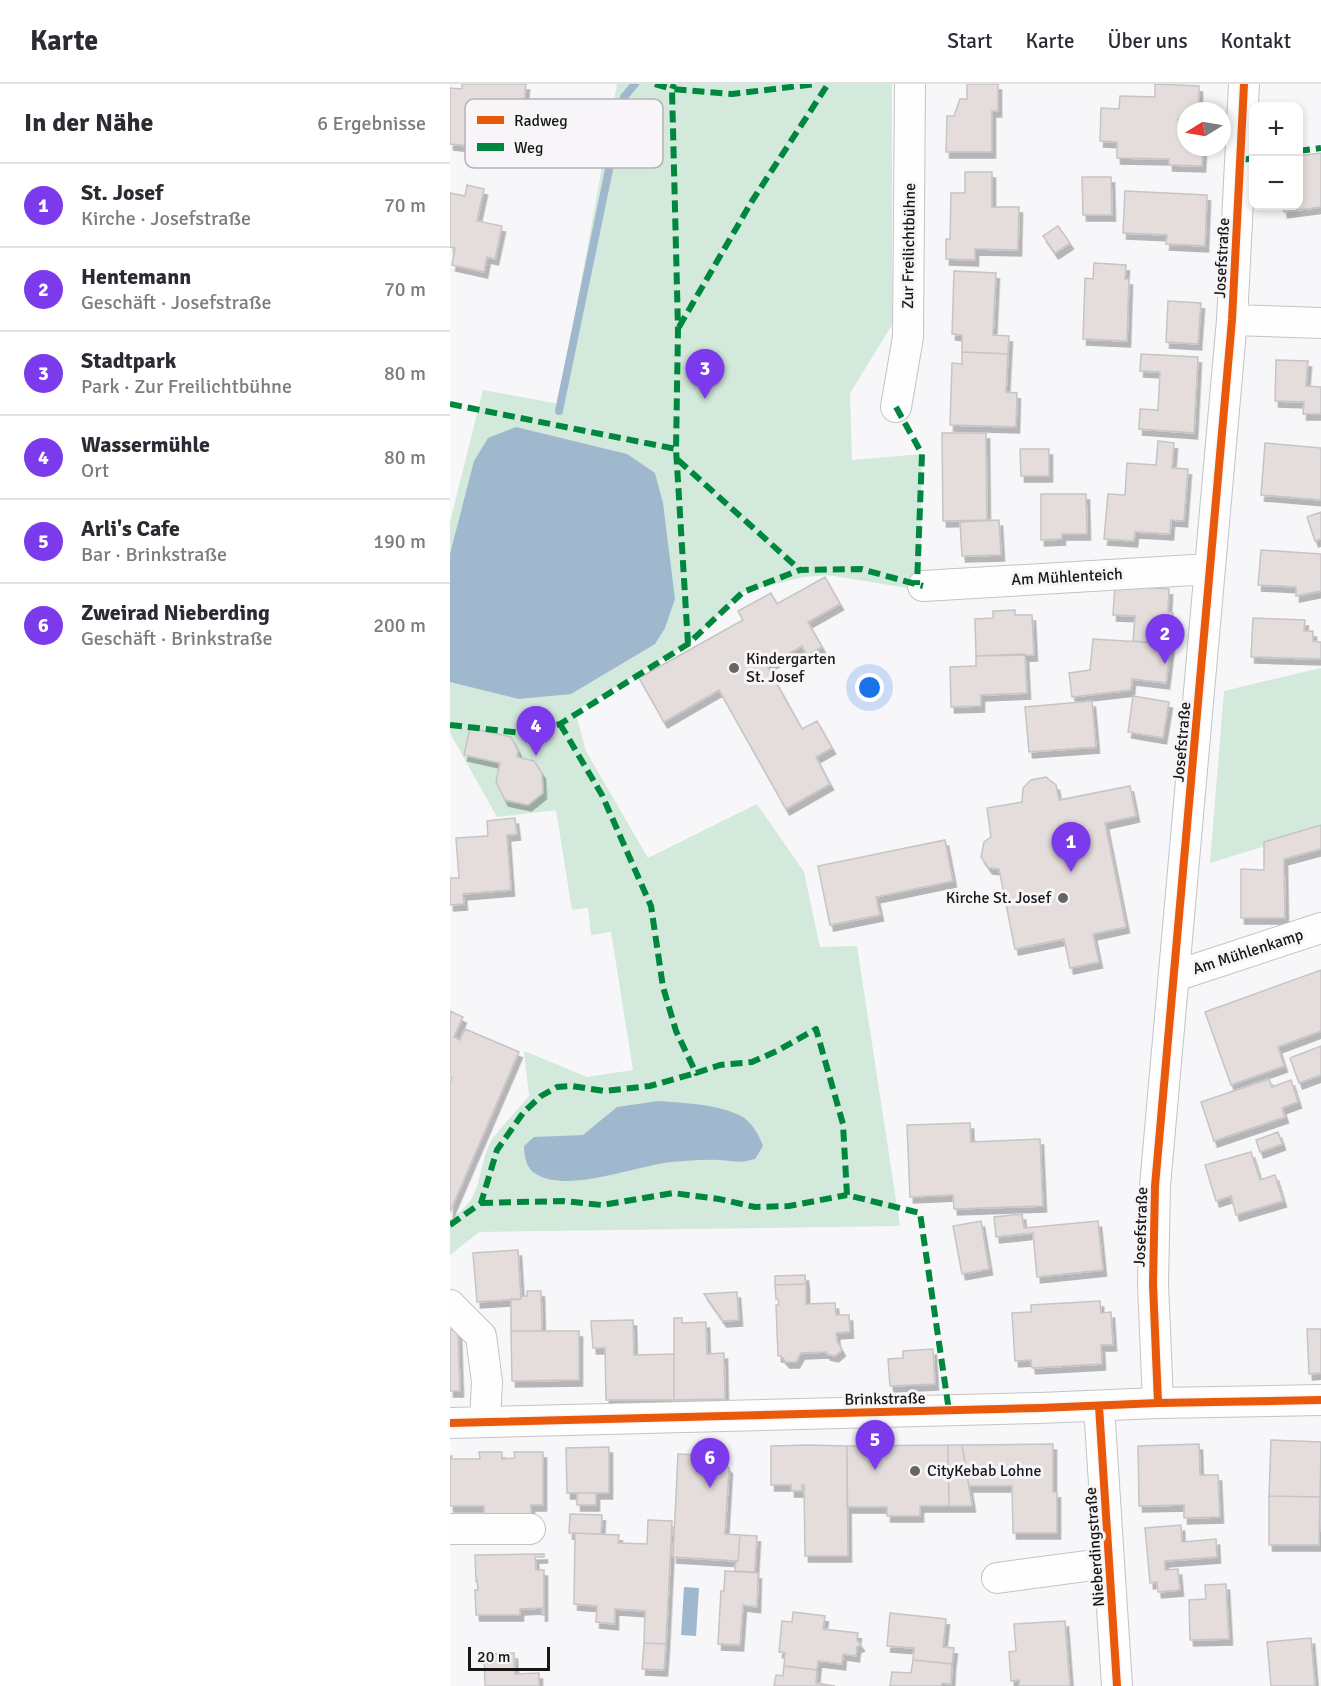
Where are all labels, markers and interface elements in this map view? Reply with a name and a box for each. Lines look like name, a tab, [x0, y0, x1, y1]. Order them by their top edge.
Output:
text: Karte	[30, 24, 98, 58]
text: Start	[947, 28, 992, 54]
text: Karte	[1025, 28, 1074, 54]
text: Über uns	[1107, 28, 1188, 54]
text: Kontakt	[1221, 28, 1291, 54]
legend	[465, 99, 663, 168]
north arrow	[1177, 102, 1231, 156]
map controls	[1249, 102, 1303, 210]
button: +	[1249, 102, 1303, 156]
text: In der Nähe	[24, 107, 154, 139]
text: 6 Ergebnisse	[317, 111, 426, 136]
text: Radweg	[514, 111, 568, 131]
text: Weg	[514, 138, 543, 158]
button: −	[1249, 156, 1303, 210]
text: St. Josef	[81, 179, 163, 206]
street label: Zur Freilichtbühne	[898, 183, 920, 309]
text: 1	[38, 193, 49, 218]
text: 70 m	[384, 193, 426, 218]
text: Kirche · Josefstraße	[81, 206, 251, 231]
street label: Josefstraße	[1210, 217, 1234, 299]
text: Hentemann	[81, 263, 191, 290]
text: 2	[38, 277, 49, 302]
text: 70 m	[384, 277, 426, 302]
text: Geschäft · Josefstraße	[81, 290, 272, 315]
text: Stadtpark	[81, 347, 176, 374]
pin: 3	[686, 350, 724, 399]
text: 3	[38, 361, 49, 386]
text: 80 m	[384, 361, 426, 386]
text: Park · Zur Freilichtbühne	[81, 374, 292, 399]
text: Wassermühle	[81, 431, 210, 458]
text: 4	[38, 445, 49, 470]
text: 80 m	[384, 445, 426, 470]
text: Ort	[81, 458, 109, 483]
text: Arli's Cafe	[81, 515, 180, 542]
text: 5	[38, 529, 49, 554]
text: 190 m	[373, 529, 426, 554]
text: Bar · Brinkstraße	[81, 542, 227, 567]
street label: Am Mühlenteich	[1011, 564, 1123, 590]
text: Zweirad Nieberding	[81, 599, 270, 626]
text: 6	[38, 613, 49, 638]
text: 200 m	[373, 613, 426, 638]
pin: 2	[1146, 614, 1184, 664]
text: Geschäft · Brinkstraße	[81, 626, 273, 651]
place label: Kindergarten St. Josef	[746, 649, 836, 687]
marker: Kindergarten St. Josef	[727, 661, 741, 675]
your location	[855, 673, 884, 702]
street label: Josefstraße	[1169, 701, 1195, 783]
pin: 4	[516, 706, 556, 756]
pin: 1	[1052, 822, 1090, 872]
place label: Kirche St. Josef	[946, 888, 1052, 908]
marker: Kirche St. Josef	[1056, 891, 1070, 905]
street label: Am Mühlenkamp	[1190, 925, 1306, 979]
street label: Josefstraße	[1130, 1186, 1152, 1268]
street label: Brinkstraße	[844, 1388, 926, 1410]
pin: 5	[856, 1420, 894, 1470]
pin: 6	[690, 1438, 730, 1488]
place label: CityKebab Lohne	[927, 1461, 1042, 1481]
marker: CityKebab Lohne	[908, 1464, 922, 1478]
street label: Nieberdingstraße	[1081, 1487, 1109, 1607]
scale bar	[468, 1644, 550, 1672]
text: 20 m	[477, 1647, 511, 1667]

